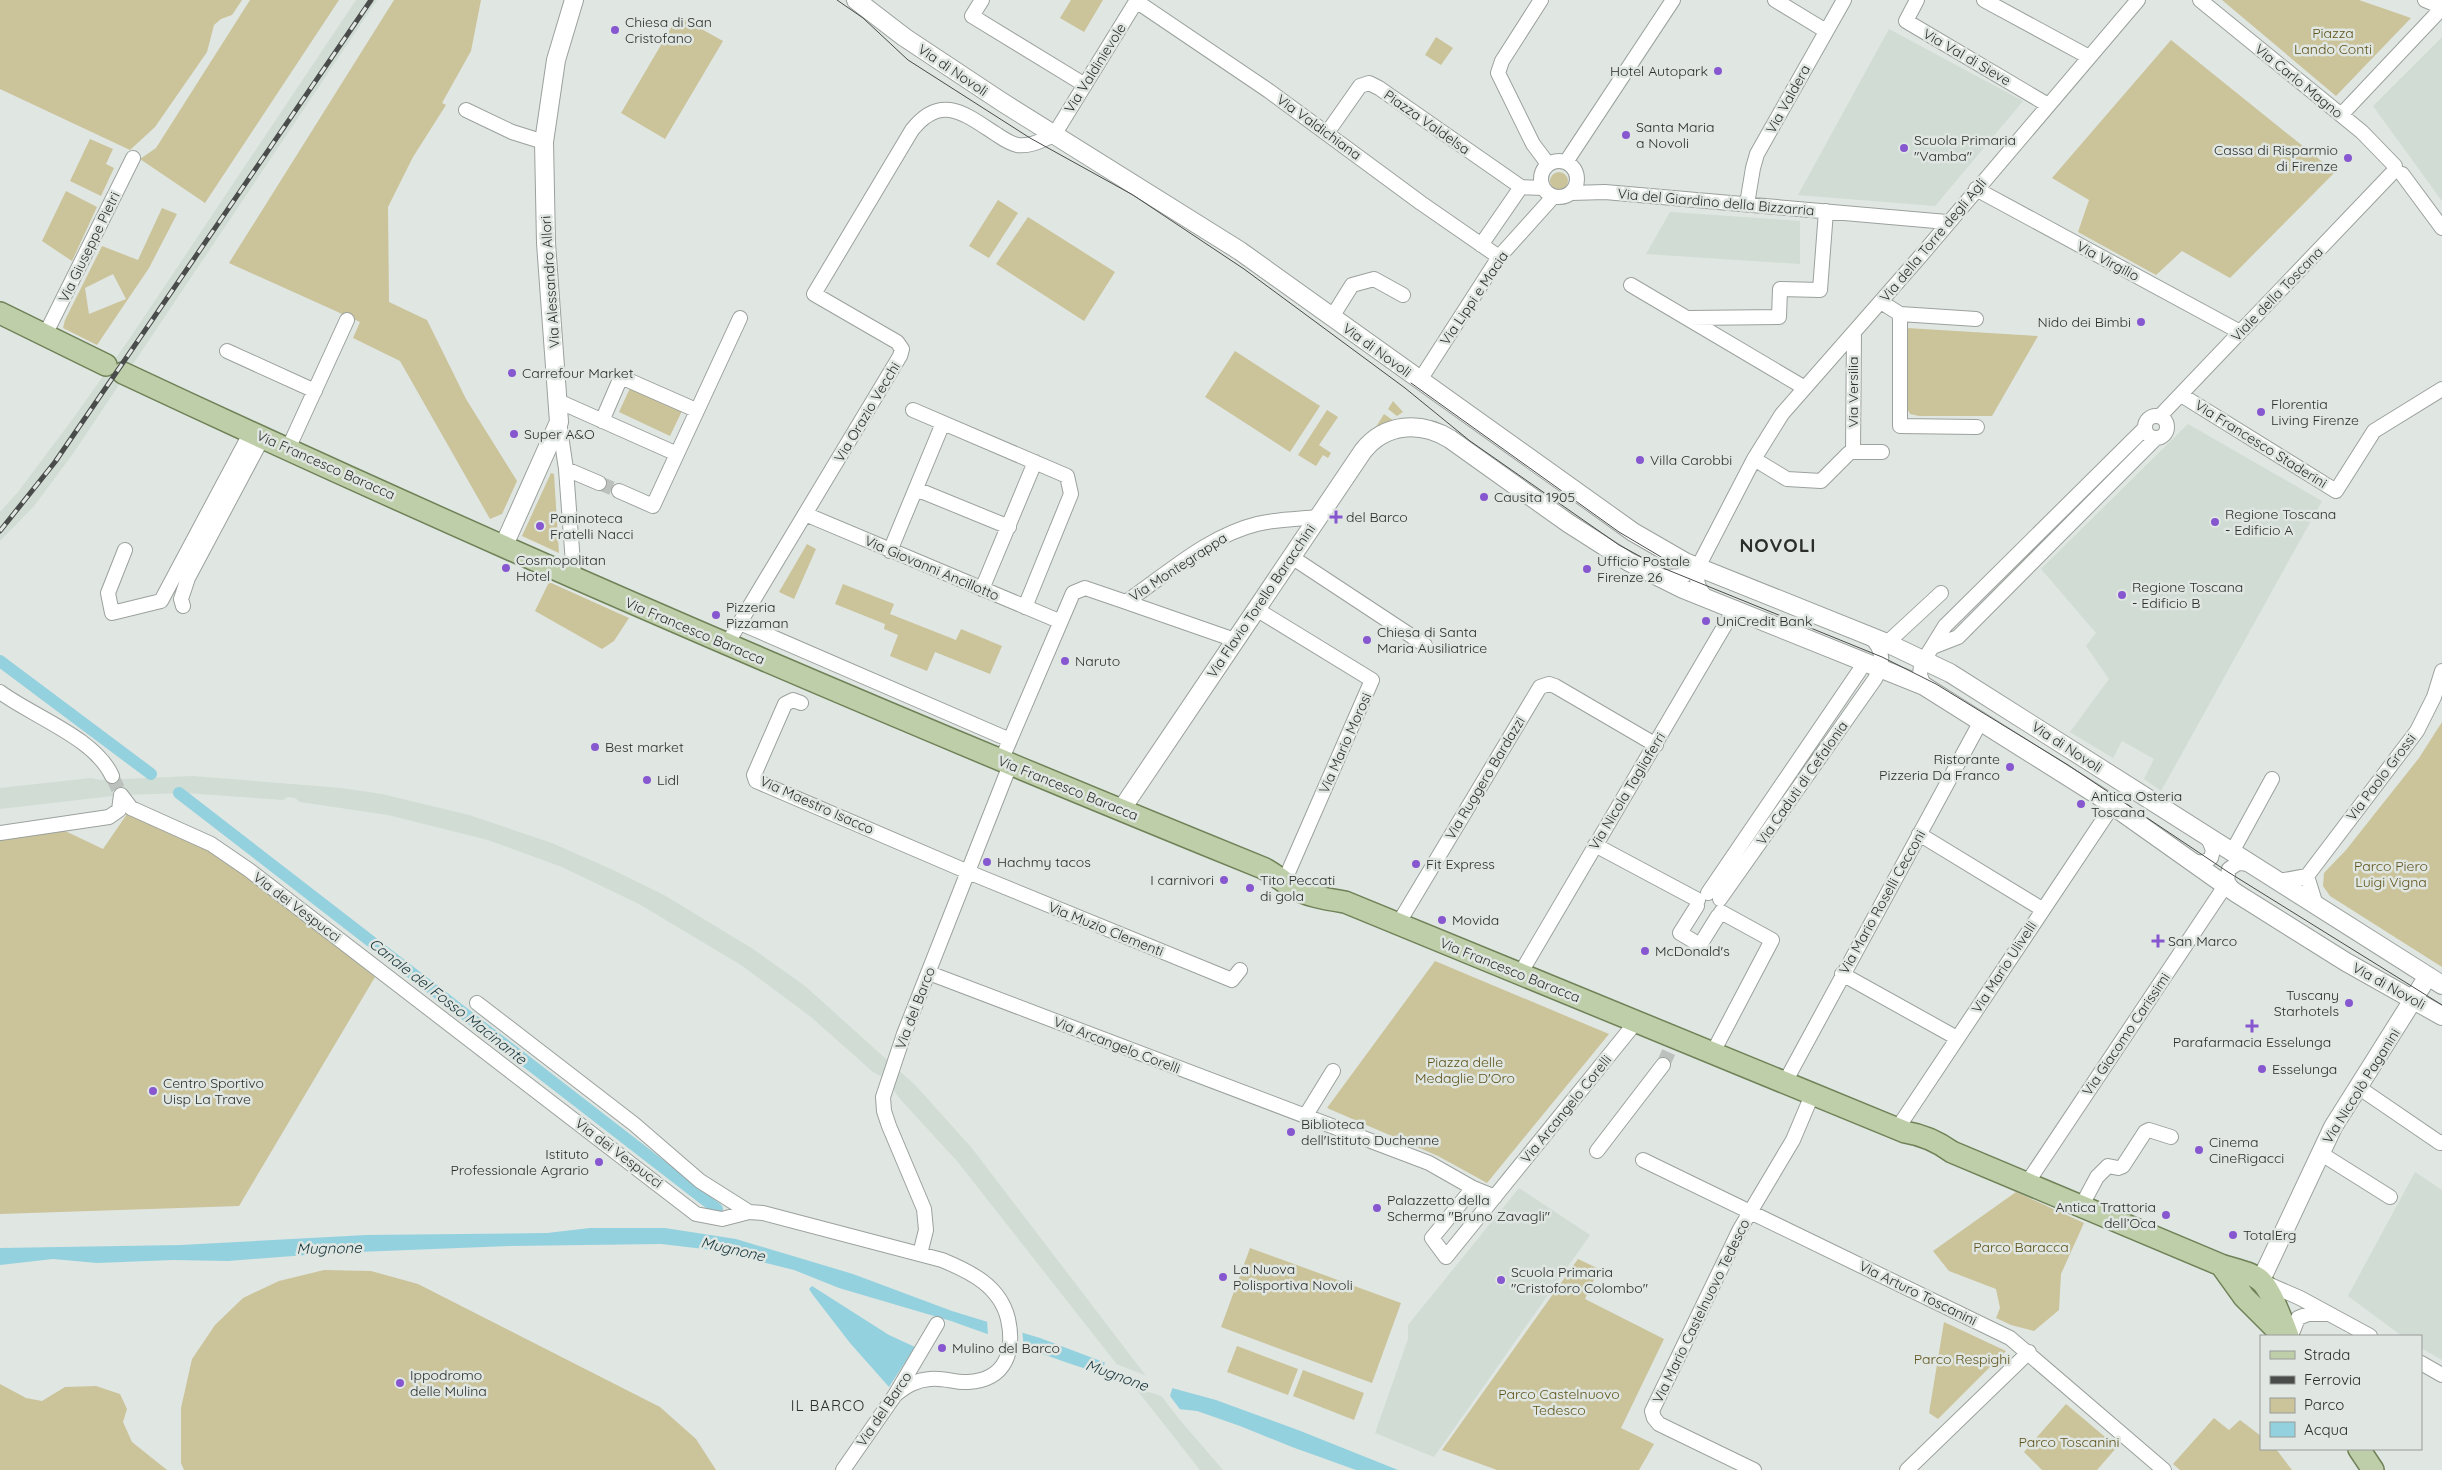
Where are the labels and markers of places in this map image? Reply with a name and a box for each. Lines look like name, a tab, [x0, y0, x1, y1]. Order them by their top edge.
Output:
place label: Chiesa di San Cristofano	[625, 13, 712, 47]
marker: Chiesa di San Cristofano	[609, 24, 621, 36]
place label: Hotel Autopark	[1610, 62, 1708, 80]
marker: Hotel Autopark	[1712, 65, 1724, 77]
place label: Santa Maria a Novoli	[1636, 118, 1714, 152]
marker: Santa Maria a Novoli	[1620, 129, 1632, 141]
place label: Scuola Primaria "Vamba"	[1914, 131, 2016, 165]
place label: Cassa di Risparmio di Firenze	[2214, 141, 2338, 175]
marker: Scuola Primaria "Vamba"	[1898, 142, 1910, 154]
marker: Cassa di Risparmio di Firenze	[2342, 152, 2354, 164]
place label: Nido dei Bimbi	[2037, 313, 2131, 331]
marker: Nido dei Bimbi	[2135, 316, 2147, 328]
place label: Carrefour Market	[522, 364, 634, 382]
marker: Carrefour Market	[506, 367, 518, 379]
place label: Florentia Living Firenze	[2271, 395, 2359, 429]
marker: Florentia Living Firenze	[2255, 406, 2267, 418]
place label: Super A&O	[524, 425, 595, 443]
marker: Super A&O	[508, 428, 520, 440]
place label: Villa Carobbi	[1650, 451, 1732, 469]
marker: Villa Carobbi	[1634, 454, 1646, 466]
place label: Causita 1905	[1494, 488, 1575, 506]
marker: Causita 1905	[1478, 491, 1490, 503]
place label: Regione Toscana - Edificio A	[2225, 505, 2336, 539]
place label: del Barco	[1346, 508, 1408, 526]
place label: Paninoteca Fratelli Nacci	[550, 509, 634, 543]
marker: del Barco	[1330, 511, 1342, 523]
marker: Regione Toscana - Edificio A	[2209, 516, 2221, 528]
marker: Paninoteca Fratelli Nacci	[534, 520, 546, 532]
place label: Cosmopolitan Hotel	[516, 551, 606, 585]
place label: Ufficio Postale Firenze 26	[1597, 552, 1690, 586]
marker: Cosmopolitan Hotel	[500, 562, 512, 574]
marker: Ufficio Postale Firenze 26	[1581, 563, 1593, 575]
place label: Regione Toscana - Edificio B	[2132, 578, 2243, 612]
marker: Regione Toscana - Edificio B	[2116, 589, 2128, 601]
place label: Pizzeria Pizzaman	[726, 598, 789, 632]
marker: Pizzeria Pizzaman	[710, 609, 722, 621]
place label: UniCredit Bank	[1716, 612, 1812, 630]
marker: UniCredit Bank	[1700, 615, 1712, 627]
place label: Chiesa di Santa Maria Ausiliatrice	[1377, 623, 1487, 657]
marker: Chiesa di Santa Maria Ausiliatrice	[1361, 634, 1373, 646]
place label: Naruto	[1075, 652, 1120, 670]
marker: Naruto	[1059, 655, 1071, 667]
place label: Best market	[605, 738, 684, 756]
marker: Best market	[589, 741, 601, 753]
place label: Ristorante Pizzeria Da Franco	[1879, 750, 2000, 784]
marker: Ristorante Pizzeria Da Franco	[2004, 761, 2016, 773]
place label: Lidl	[657, 771, 679, 789]
marker: Lidl	[641, 774, 653, 786]
place label: Antica Osteria Toscana	[2091, 787, 2182, 821]
marker: Antica Osteria Toscana	[2075, 798, 2087, 810]
place label: Hachmy tacos	[997, 853, 1091, 871]
place label: Fit Express	[1426, 855, 1495, 873]
marker: Hachmy tacos	[981, 856, 993, 868]
marker: Fit Express	[1410, 858, 1422, 870]
place label: I carnivori	[1150, 871, 1214, 889]
place label: Tito Peccati di gola	[1260, 871, 1335, 905]
marker: I carnivori	[1218, 874, 1230, 886]
marker: Tito Peccati di gola	[1244, 882, 1256, 894]
place label: Movida	[1452, 911, 1499, 929]
marker: Movida	[1436, 914, 1448, 926]
place label: San Marco	[2168, 932, 2237, 950]
marker: San Marco	[2152, 935, 2164, 947]
place label: McDonald's	[1655, 942, 1730, 960]
marker: McDonald's	[1639, 945, 1651, 957]
place label: Tuscany Starhotels	[2274, 986, 2339, 1020]
marker: Tuscany Starhotels	[2343, 997, 2355, 1009]
marker: Parafarmacia Esselunga	[2246, 1020, 2258, 1032]
place label: Parafarmacia Esselunga	[2173, 1033, 2331, 1051]
place label: Esselunga	[2272, 1060, 2337, 1078]
marker: Esselunga	[2256, 1063, 2268, 1075]
place label: Centro Sportivo Uisp La Trave	[163, 1074, 264, 1108]
marker: Centro Sportivo Uisp La Trave	[147, 1085, 159, 1097]
place label: Biblioteca dell'Istituto Duchenne	[1301, 1115, 1439, 1149]
marker: Biblioteca dell'Istituto Duchenne	[1285, 1126, 1297, 1138]
place label: Cinema CineRigacci	[2209, 1133, 2284, 1167]
marker: Cinema CineRigacci	[2193, 1144, 2205, 1156]
place label: Istituto Professionale Agrario	[450, 1145, 589, 1179]
marker: Istituto Professionale Agrario	[593, 1156, 605, 1168]
place label: Palazzetto della Scherma "Bruno Zavagli"	[1387, 1191, 1550, 1225]
place label: Antica Trattoria dell’Oca	[2055, 1198, 2156, 1232]
marker: Palazzetto della Scherma "Bruno Zavagli"	[1371, 1202, 1383, 1214]
marker: Antica Trattoria dell’Oca	[2160, 1209, 2172, 1221]
place label: TotalErg	[2243, 1226, 2297, 1244]
marker: TotalErg	[2227, 1229, 2239, 1241]
place label: La Nuova Polisportiva Novoli	[1233, 1260, 1353, 1294]
place label: Scuola Primaria "Cristoforo Colombo"	[1511, 1263, 1648, 1297]
marker: La Nuova Polisportiva Novoli	[1217, 1271, 1229, 1283]
marker: Scuola Primaria "Cristoforo Colombo"	[1495, 1274, 1507, 1286]
place label: Mulino del Barco	[952, 1339, 1060, 1357]
marker: Mulino del Barco	[936, 1342, 948, 1354]
place label: Ippodromo delle Mulina	[410, 1366, 487, 1400]
marker: Ippodromo delle Mulina	[394, 1377, 406, 1389]

